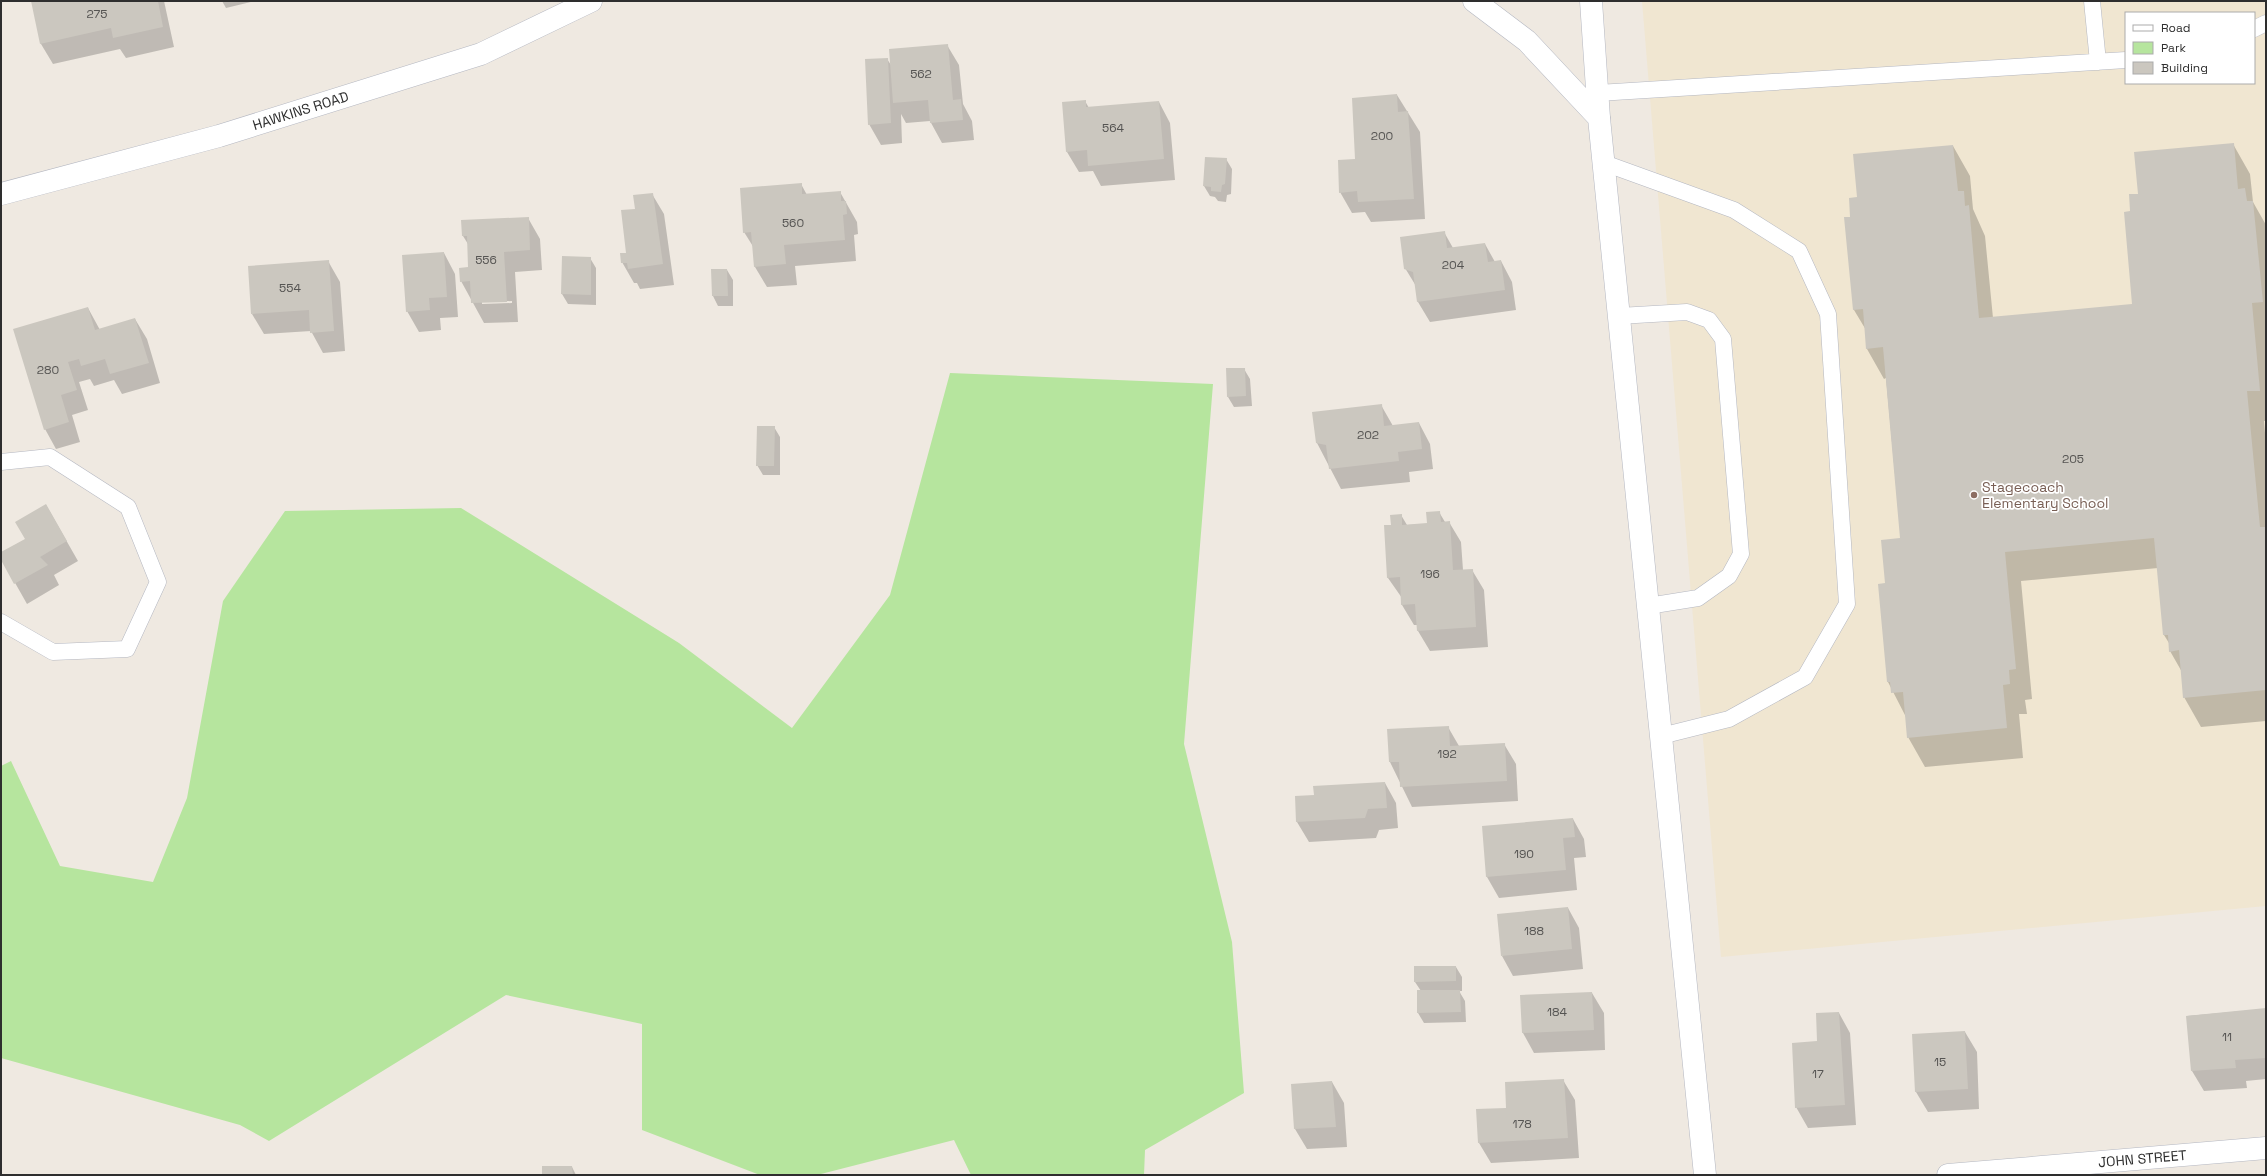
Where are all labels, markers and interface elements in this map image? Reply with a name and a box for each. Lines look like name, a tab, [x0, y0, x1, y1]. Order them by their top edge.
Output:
house number: 275	[86, 6, 108, 22]
legend	[2125, 12, 2255, 84]
text: Road	[2161, 20, 2190, 36]
text: Park	[2161, 40, 2186, 56]
text: Building	[2161, 60, 2208, 76]
house number: 562	[910, 66, 932, 82]
street label: HAWKINS ROAD	[250, 87, 351, 134]
house number: 564	[1102, 120, 1125, 136]
house number: 200	[1371, 128, 1393, 144]
house number: 560	[782, 215, 804, 231]
house number: 556	[475, 252, 497, 268]
house number: 204	[1442, 257, 1465, 273]
house number: 554	[279, 280, 301, 296]
house number: 280	[37, 362, 59, 378]
house number: 202	[1357, 427, 1379, 443]
house number: 205	[2062, 451, 2084, 467]
place label: Stagecoach Elementary School	[1982, 478, 2108, 512]
marker: Stagecoach Elementary School	[1969, 490, 1979, 500]
house number: 196	[1420, 566, 1440, 582]
house number: 192	[1437, 746, 1457, 762]
house number: 190	[1514, 846, 1534, 862]
house number: 188	[1524, 923, 1544, 939]
house number: 184	[1547, 1004, 1567, 1020]
house number: 11	[2222, 1029, 2232, 1045]
house number: 15	[1934, 1054, 1946, 1070]
house number: 17	[1812, 1066, 1824, 1082]
house number: 178	[1512, 1116, 1532, 1132]
street label: JOHN STREET	[2097, 1146, 2187, 1171]

